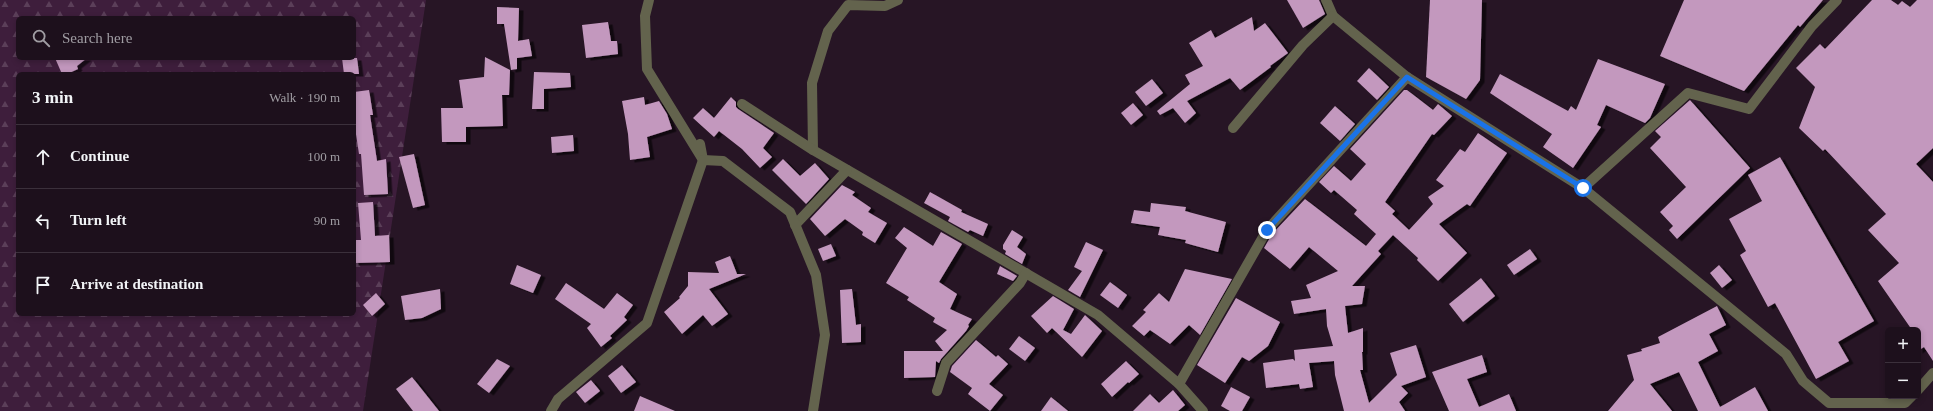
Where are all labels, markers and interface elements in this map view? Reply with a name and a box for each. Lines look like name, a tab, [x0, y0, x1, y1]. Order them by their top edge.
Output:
search box	[16, 16, 356, 60]
icon: search	[30, 27, 52, 49]
text: Search here	[62, 30, 132, 46]
text: 3 min	[32, 88, 73, 107]
text: Walk · 190 m	[269, 90, 340, 105]
icon: ahead	[32, 146, 54, 168]
text: Continue	[70, 148, 129, 164]
text: 100 m	[307, 149, 340, 164]
route start	[1574, 179, 1592, 197]
icon: left	[32, 210, 54, 232]
text: Turn left	[70, 212, 127, 228]
text: 90 m	[314, 213, 340, 228]
route end	[1258, 221, 1276, 239]
icon: arrive	[32, 274, 54, 296]
text: Arrive at destination	[70, 276, 203, 292]
map controls	[1885, 327, 1921, 399]
button: +	[1885, 327, 1921, 363]
button: −	[1885, 363, 1921, 399]

